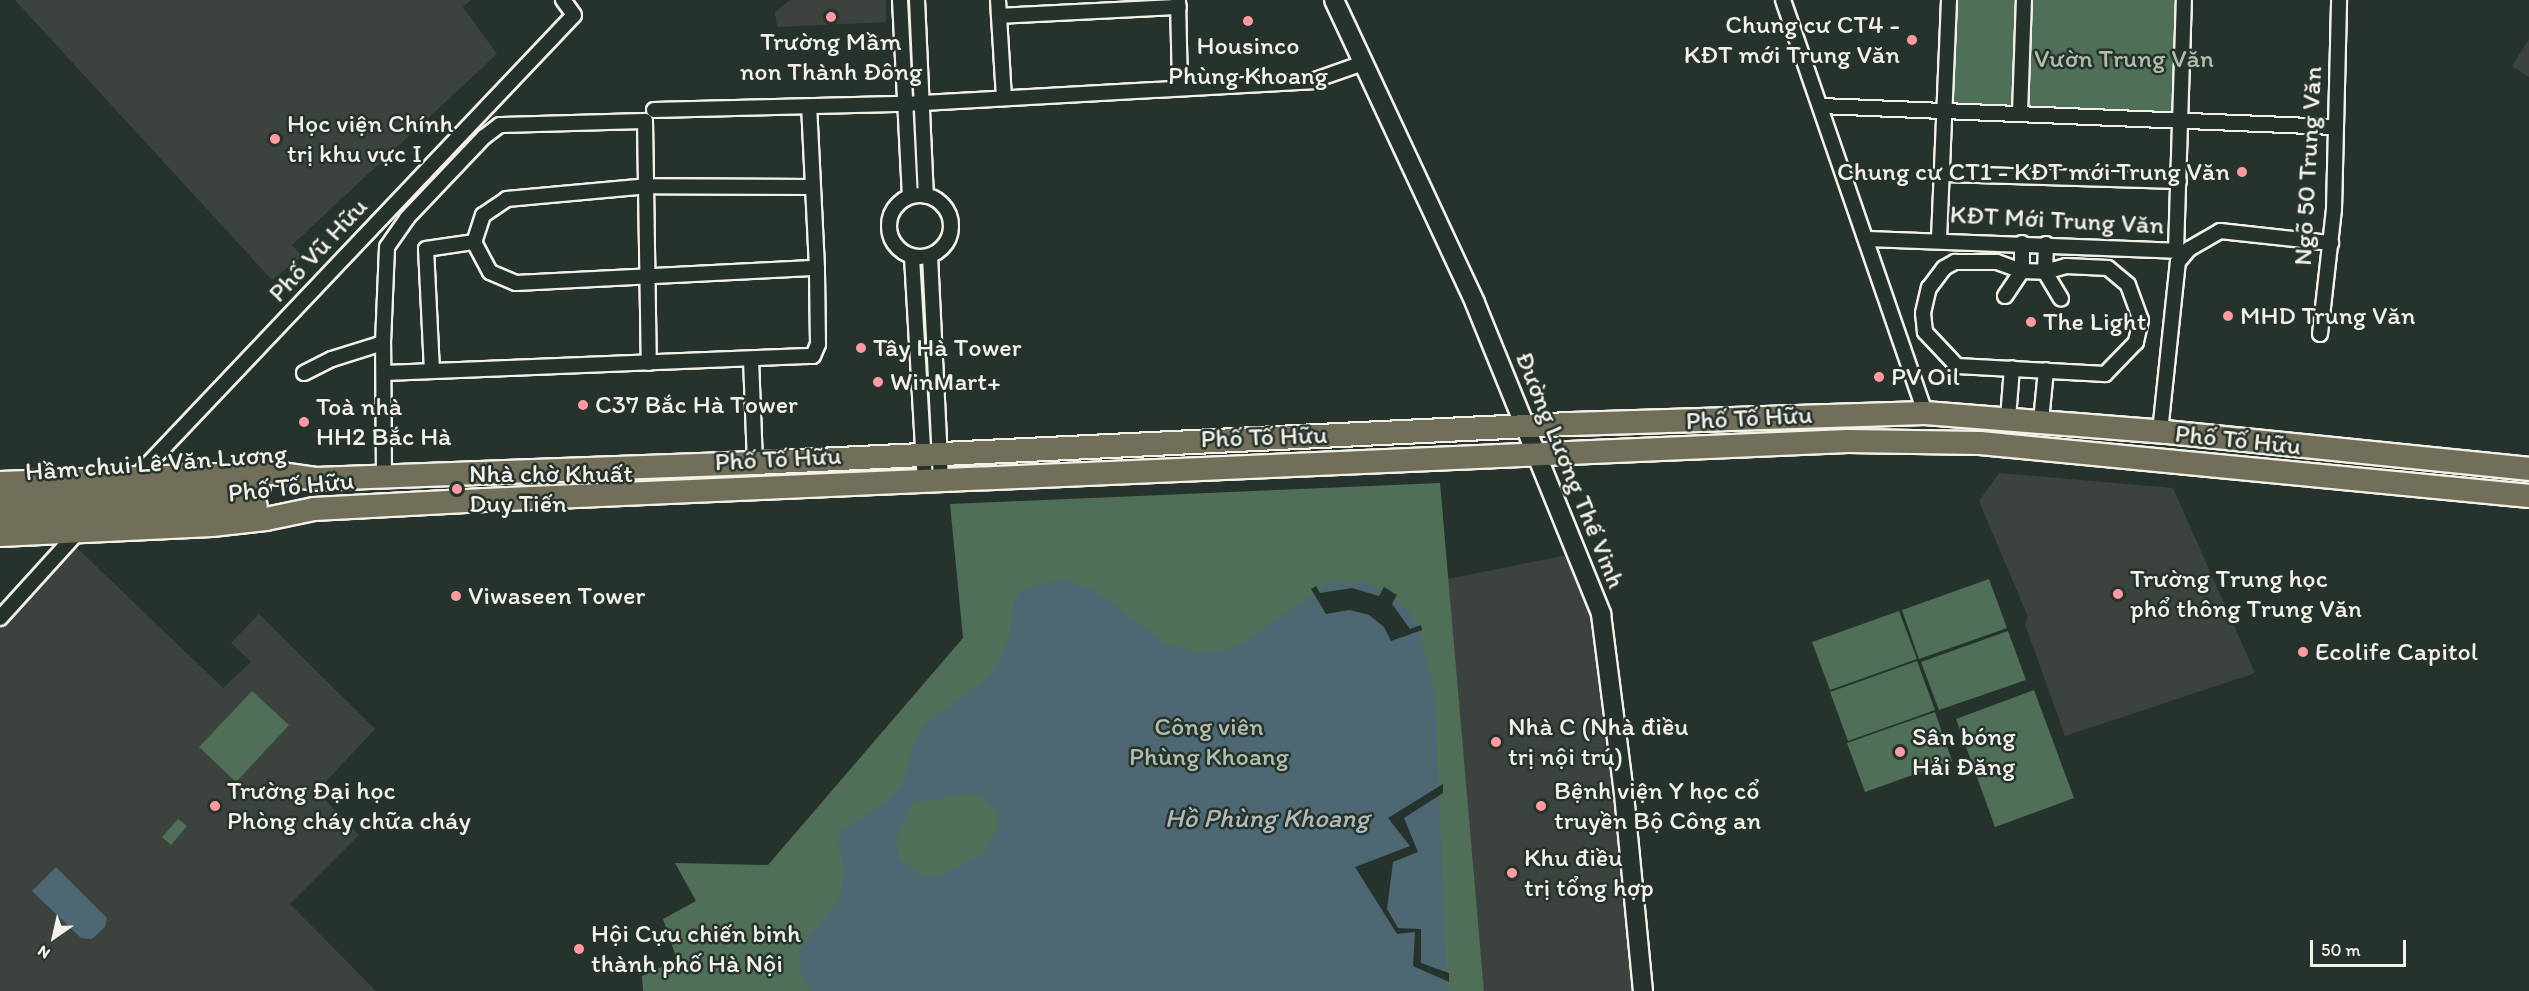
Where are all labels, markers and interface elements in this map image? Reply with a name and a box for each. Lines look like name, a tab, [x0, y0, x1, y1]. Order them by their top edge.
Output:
place label: Chung cư CT4 - KĐT mới Trung Văn	[1685, 9, 1900, 70]
marker: Trường Mầm non Thành Đông	[824, 10, 838, 24]
marker: Housinco Phùng Khoang	[1241, 14, 1255, 28]
place label: Trường Mầm non Thành Đông	[740, 26, 922, 88]
place label: Housinco Phùng Khoang	[1168, 30, 1328, 92]
marker: Chung cư CT4 - KĐT mới Trung Văn	[1905, 33, 1919, 47]
park label: Vườn Trung Văn	[2035, 43, 2213, 75]
street label: Ngõ 50 Trung Văn	[2287, 66, 2329, 266]
place label: Học viện Chính trị khu vực I	[287, 108, 453, 170]
marker: Học viện Chính trị khu vực I	[268, 132, 282, 146]
place label: Chung cư CT1 - KĐT mới Trung Văn	[1838, 156, 2230, 188]
marker: Chung cư CT1 - KĐT mới Trung Văn	[2235, 165, 2249, 179]
street label: Phố Vũ Hữu	[262, 191, 374, 309]
street label: KĐT Mới Trung Văn	[1949, 199, 2165, 241]
place label: MHD Trung Văn	[2240, 300, 2414, 332]
place label: The Light	[2043, 306, 2146, 338]
marker: MHD Trung Văn	[2221, 309, 2235, 323]
marker: The Light	[2024, 315, 2038, 329]
place label: Tây Hà Tower	[873, 332, 1019, 364]
marker: Tây Hà Tower	[854, 341, 868, 355]
street label: Đường Lương Thế Vinh	[1508, 347, 1632, 593]
place label: PV Oil	[1891, 361, 1960, 393]
place label: WinMart+	[890, 366, 1001, 398]
marker: PV Oil	[1872, 370, 1886, 384]
marker: WinMart+	[871, 375, 885, 389]
place label: C37 Bắc Hà Tower	[595, 389, 796, 421]
place label: Toà nhà HH2 Bắc Hà	[316, 391, 451, 452]
marker: C37 Bắc Hà Tower	[576, 398, 590, 412]
street label: Phố Tố Hữu	[1685, 399, 1813, 437]
marker: Toà nhà HH2 Bắc Hà	[297, 415, 311, 429]
street label: Phố Tố Hữu	[2173, 418, 2303, 462]
street label: Phố Tố Hữu	[1200, 419, 1328, 455]
street label: Hầm chui Lê Văn Lương	[25, 438, 287, 488]
street label: Phố Tố Hữu	[714, 440, 842, 478]
place label: Nhà chờ Khuất Duy Tiến	[469, 458, 633, 520]
street label: Phố Tố Hữu	[226, 465, 356, 509]
marker: Nhà chờ Khuất Duy Tiến	[450, 482, 464, 496]
place label: Trường Trung học phổ thông Trung Văn	[2130, 563, 2359, 624]
place label: Viwaseen Tower	[468, 580, 643, 612]
marker: Trường Trung học phổ thông Trung Văn	[2111, 587, 2125, 601]
marker: Viwaseen Tower	[449, 589, 463, 603]
place label: Ecolife Capitol	[2315, 636, 2478, 668]
marker: Ecolife Capitol	[2296, 645, 2310, 659]
park label: Công viên Phùng Khoang	[1129, 711, 1289, 772]
place label: Nhà C (Nhà điều trị nội trú)	[1508, 711, 1689, 772]
place label: Sân bóng Hải Đăng	[1912, 721, 2015, 782]
marker: Nhà C (Nhà điều trị nội trú)	[1489, 735, 1503, 749]
marker: Sân bóng Hải Đăng	[1893, 745, 1907, 759]
place label: Trường Đại học Phòng cháy chữa cháy	[227, 775, 471, 837]
place label: Bệnh viện Y học cổ truyền Bộ Công an	[1554, 775, 1761, 837]
marker: Bệnh viện Y học cổ truyền Bộ Công an	[1532, 797, 1550, 815]
marker: Trường Đại học Phòng cháy chữa cháy	[208, 799, 222, 813]
water label: Hồ Phùng Khoang	[1165, 802, 1369, 834]
place label: Khu điều trị tổng hợp	[1524, 842, 1654, 904]
marker: Khu điều trị tổng hợp	[1505, 866, 1519, 880]
north arrow	[24, 907, 84, 967]
place label: Hội Cựu chiến binh thành phố Hà Nội	[591, 918, 800, 980]
scale bar	[2313, 928, 2409, 966]
text: 50 m	[2321, 939, 2361, 961]
text: N	[34, 941, 53, 963]
marker: Hội Cựu chiến binh thành phố Hà Nội	[572, 942, 586, 956]

